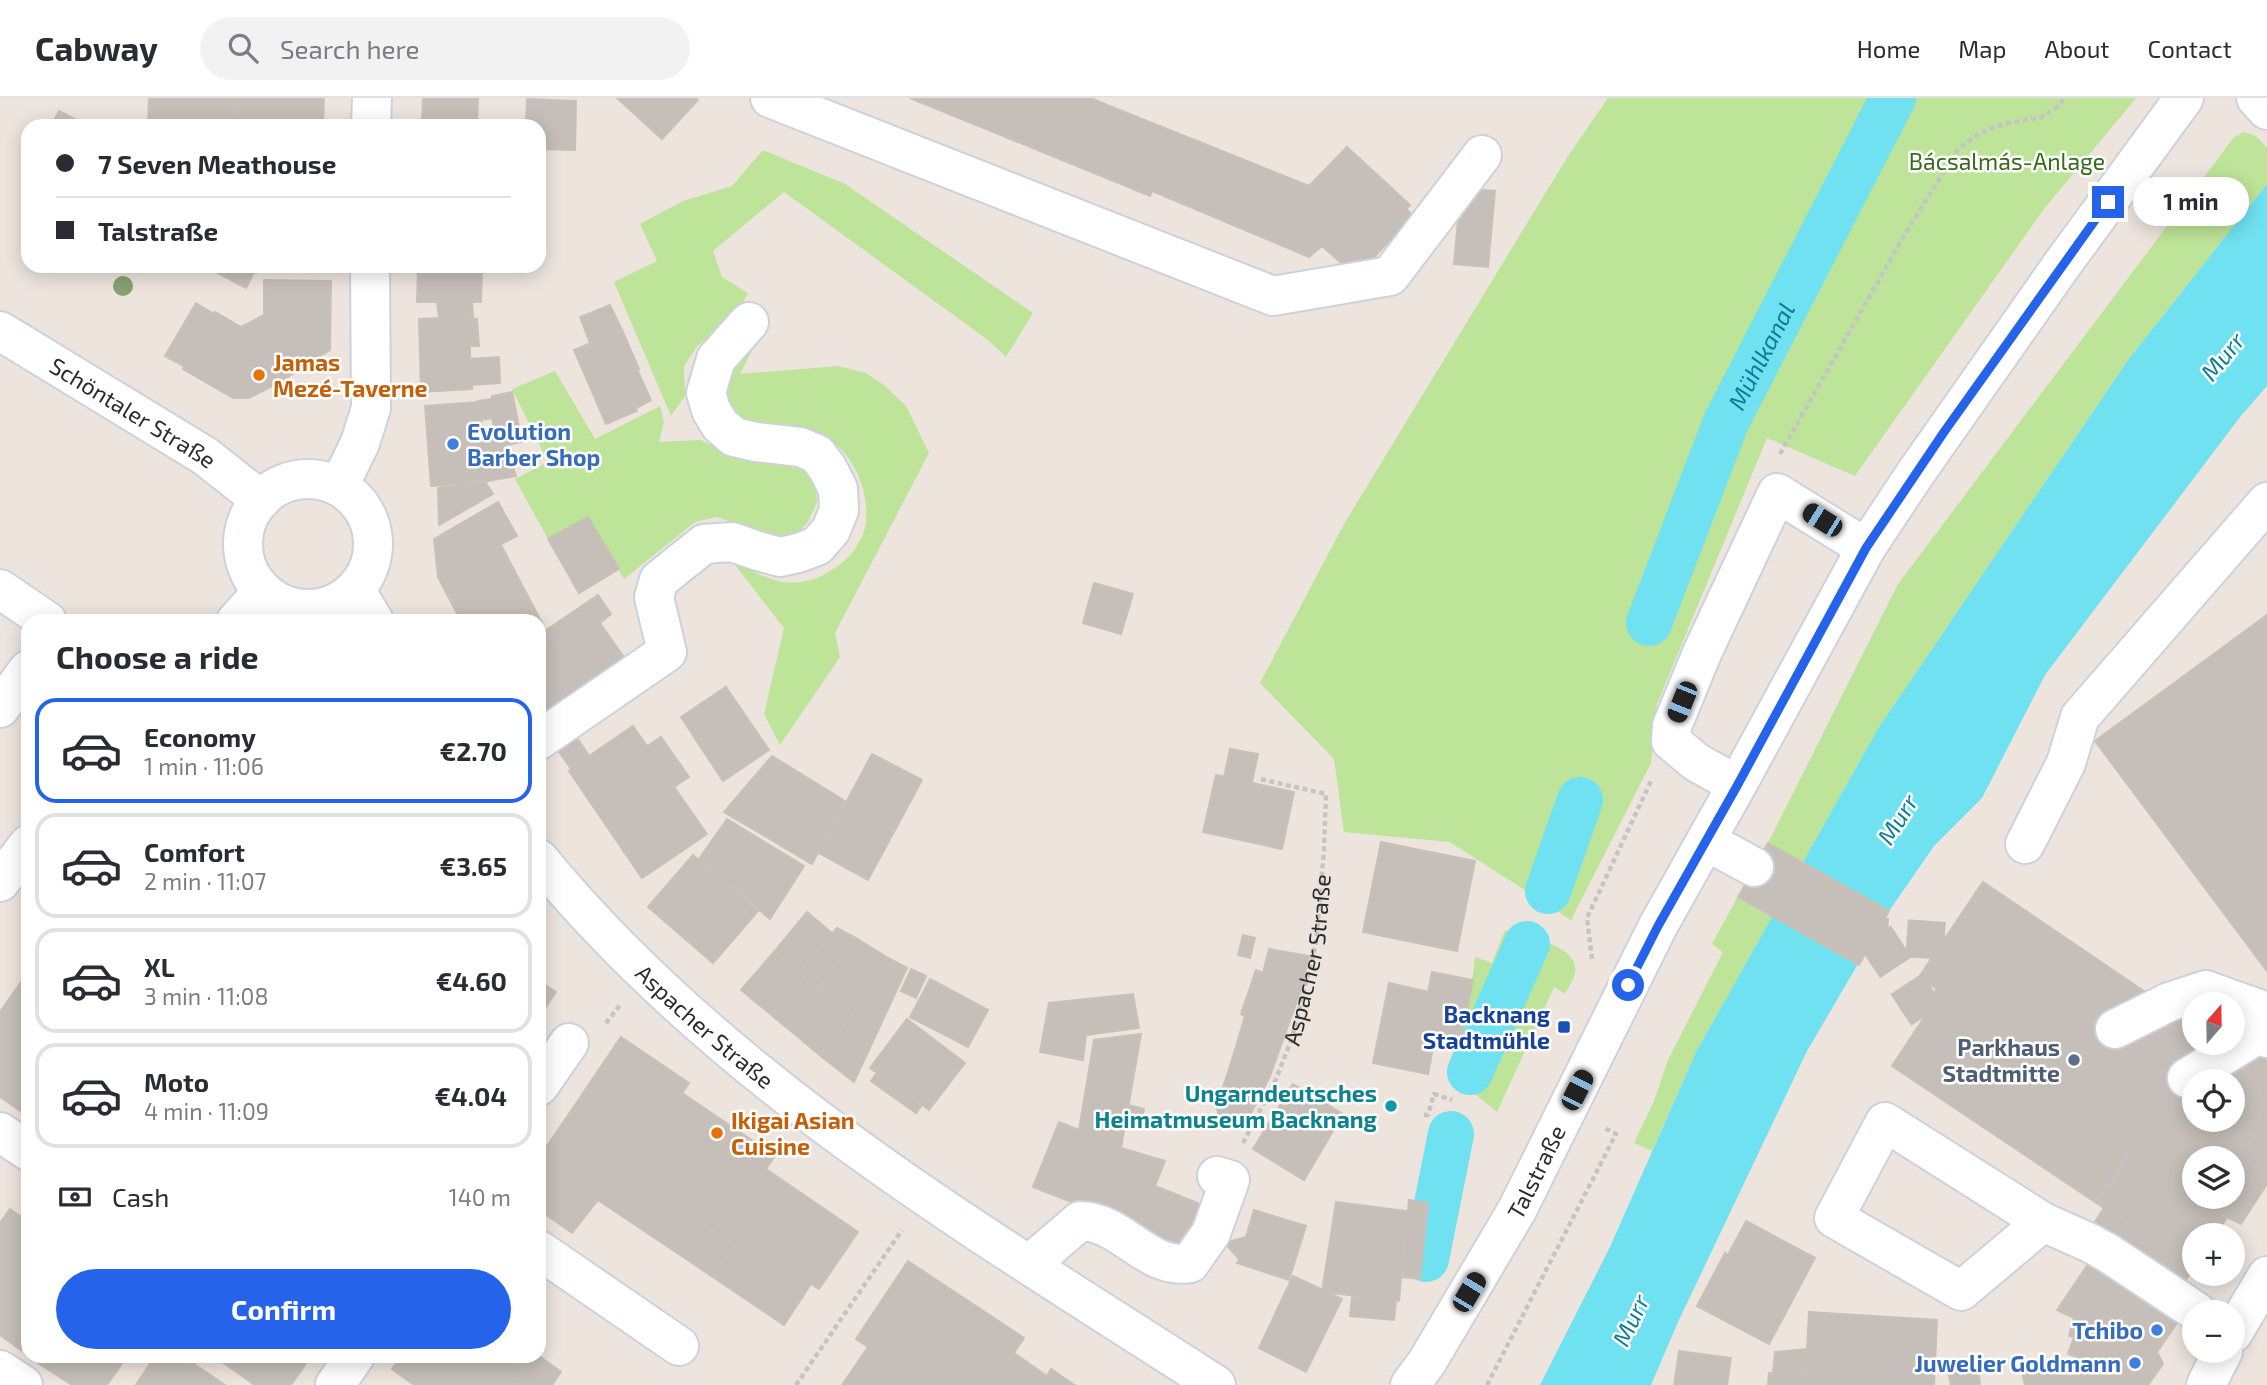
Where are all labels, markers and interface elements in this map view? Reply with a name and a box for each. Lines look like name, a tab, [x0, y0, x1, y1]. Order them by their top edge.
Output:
search box	[200, 17, 690, 80]
text: Cabway	[35, 28, 158, 68]
icon: search	[224, 29, 262, 67]
text: Search here	[280, 33, 420, 64]
text: Home	[1857, 34, 1920, 63]
text: Map	[1958, 34, 2006, 63]
text: About	[2044, 34, 2110, 63]
text: Contact	[2148, 34, 2232, 63]
park label: Bácsalmás-Anlage	[1909, 147, 2105, 175]
text: 7 Seven Meathouse	[98, 148, 336, 179]
callout: 1 min	[2132, 178, 2248, 226]
route end	[2092, 186, 2124, 218]
text: 1 min	[2163, 187, 2219, 215]
text: Talstraße	[98, 215, 218, 246]
water label: Mühlkanal	[1721, 297, 1800, 414]
water label: Murr	[2194, 326, 2250, 386]
place label: Jamas Mezé-Taverne	[273, 348, 428, 402]
street label: Schöntaler Straße	[45, 351, 222, 474]
marker: Jamas Mezé-Taverne	[251, 367, 267, 383]
place label: Evolution Barber Shop	[467, 417, 600, 471]
marker: Evolution Barber Shop	[445, 436, 461, 452]
car	[1799, 500, 1846, 540]
text: Choose a ride	[56, 637, 259, 675]
car	[1665, 679, 1700, 725]
icon: car	[60, 719, 123, 782]
text: Economy	[144, 721, 256, 752]
text: €2.70	[440, 735, 507, 766]
text: 1 min · 11:06	[144, 752, 264, 780]
water label: Murr	[1870, 788, 1924, 849]
icon: car	[60, 834, 123, 897]
text: Comfort	[144, 836, 245, 867]
text: €3.65	[440, 850, 507, 881]
text: 2 min · 11:07	[144, 867, 266, 895]
street label: Aspacher Straße	[1277, 873, 1336, 1048]
icon: car	[60, 949, 123, 1012]
text: XL	[144, 951, 175, 982]
street label: Aspacher Straße	[630, 958, 780, 1094]
text: €4.60	[436, 965, 507, 996]
route start	[1612, 969, 1644, 1001]
text: 3 min · 11:08	[144, 982, 268, 1010]
north arrow	[2182, 992, 2245, 1055]
map controls	[2182, 992, 2245, 1363]
place label: Backnang Stadtmühle	[1423, 1000, 1551, 1054]
marker: Backnang Stadtmühle	[1556, 1019, 1572, 1035]
place label: Parkhaus Stadtmitte	[1942, 1033, 2060, 1087]
marker: Parkhaus Stadtmitte	[2066, 1052, 2082, 1068]
icon: car	[60, 1064, 123, 1127]
text: Moto	[144, 1066, 209, 1097]
car	[1559, 1067, 1596, 1113]
button: locate	[2182, 1069, 2245, 1132]
place label: Ungarndeutsches Heimatmuseum Backnang	[1095, 1079, 1378, 1133]
text: €4.04	[434, 1080, 507, 1111]
text: 4 min · 11:09	[144, 1097, 269, 1125]
marker: Ungarndeutsches Heimatmuseum Backnang	[1383, 1098, 1399, 1114]
place label: Ikigai Asian Cuisine	[731, 1106, 855, 1160]
street label: Talstraße	[1501, 1120, 1571, 1224]
marker: Ikigai Asian Cuisine	[709, 1125, 725, 1141]
button: layers	[2182, 1146, 2245, 1209]
icon: cash	[56, 1178, 94, 1216]
text: Cash	[112, 1181, 169, 1212]
text: 140 m	[449, 1183, 511, 1211]
button: +	[2182, 1223, 2245, 1286]
button: Confirm	[56, 1269, 511, 1349]
car	[1450, 1269, 1489, 1315]
water label: Murr	[1606, 1289, 1655, 1350]
button: −	[2182, 1300, 2245, 1363]
place label: Tchibo	[2072, 1316, 2143, 1344]
marker: Tchibo	[2149, 1322, 2165, 1338]
place label: Juwelier Goldmann	[1914, 1349, 2121, 1377]
marker: Juwelier Goldmann	[2127, 1355, 2143, 1371]

